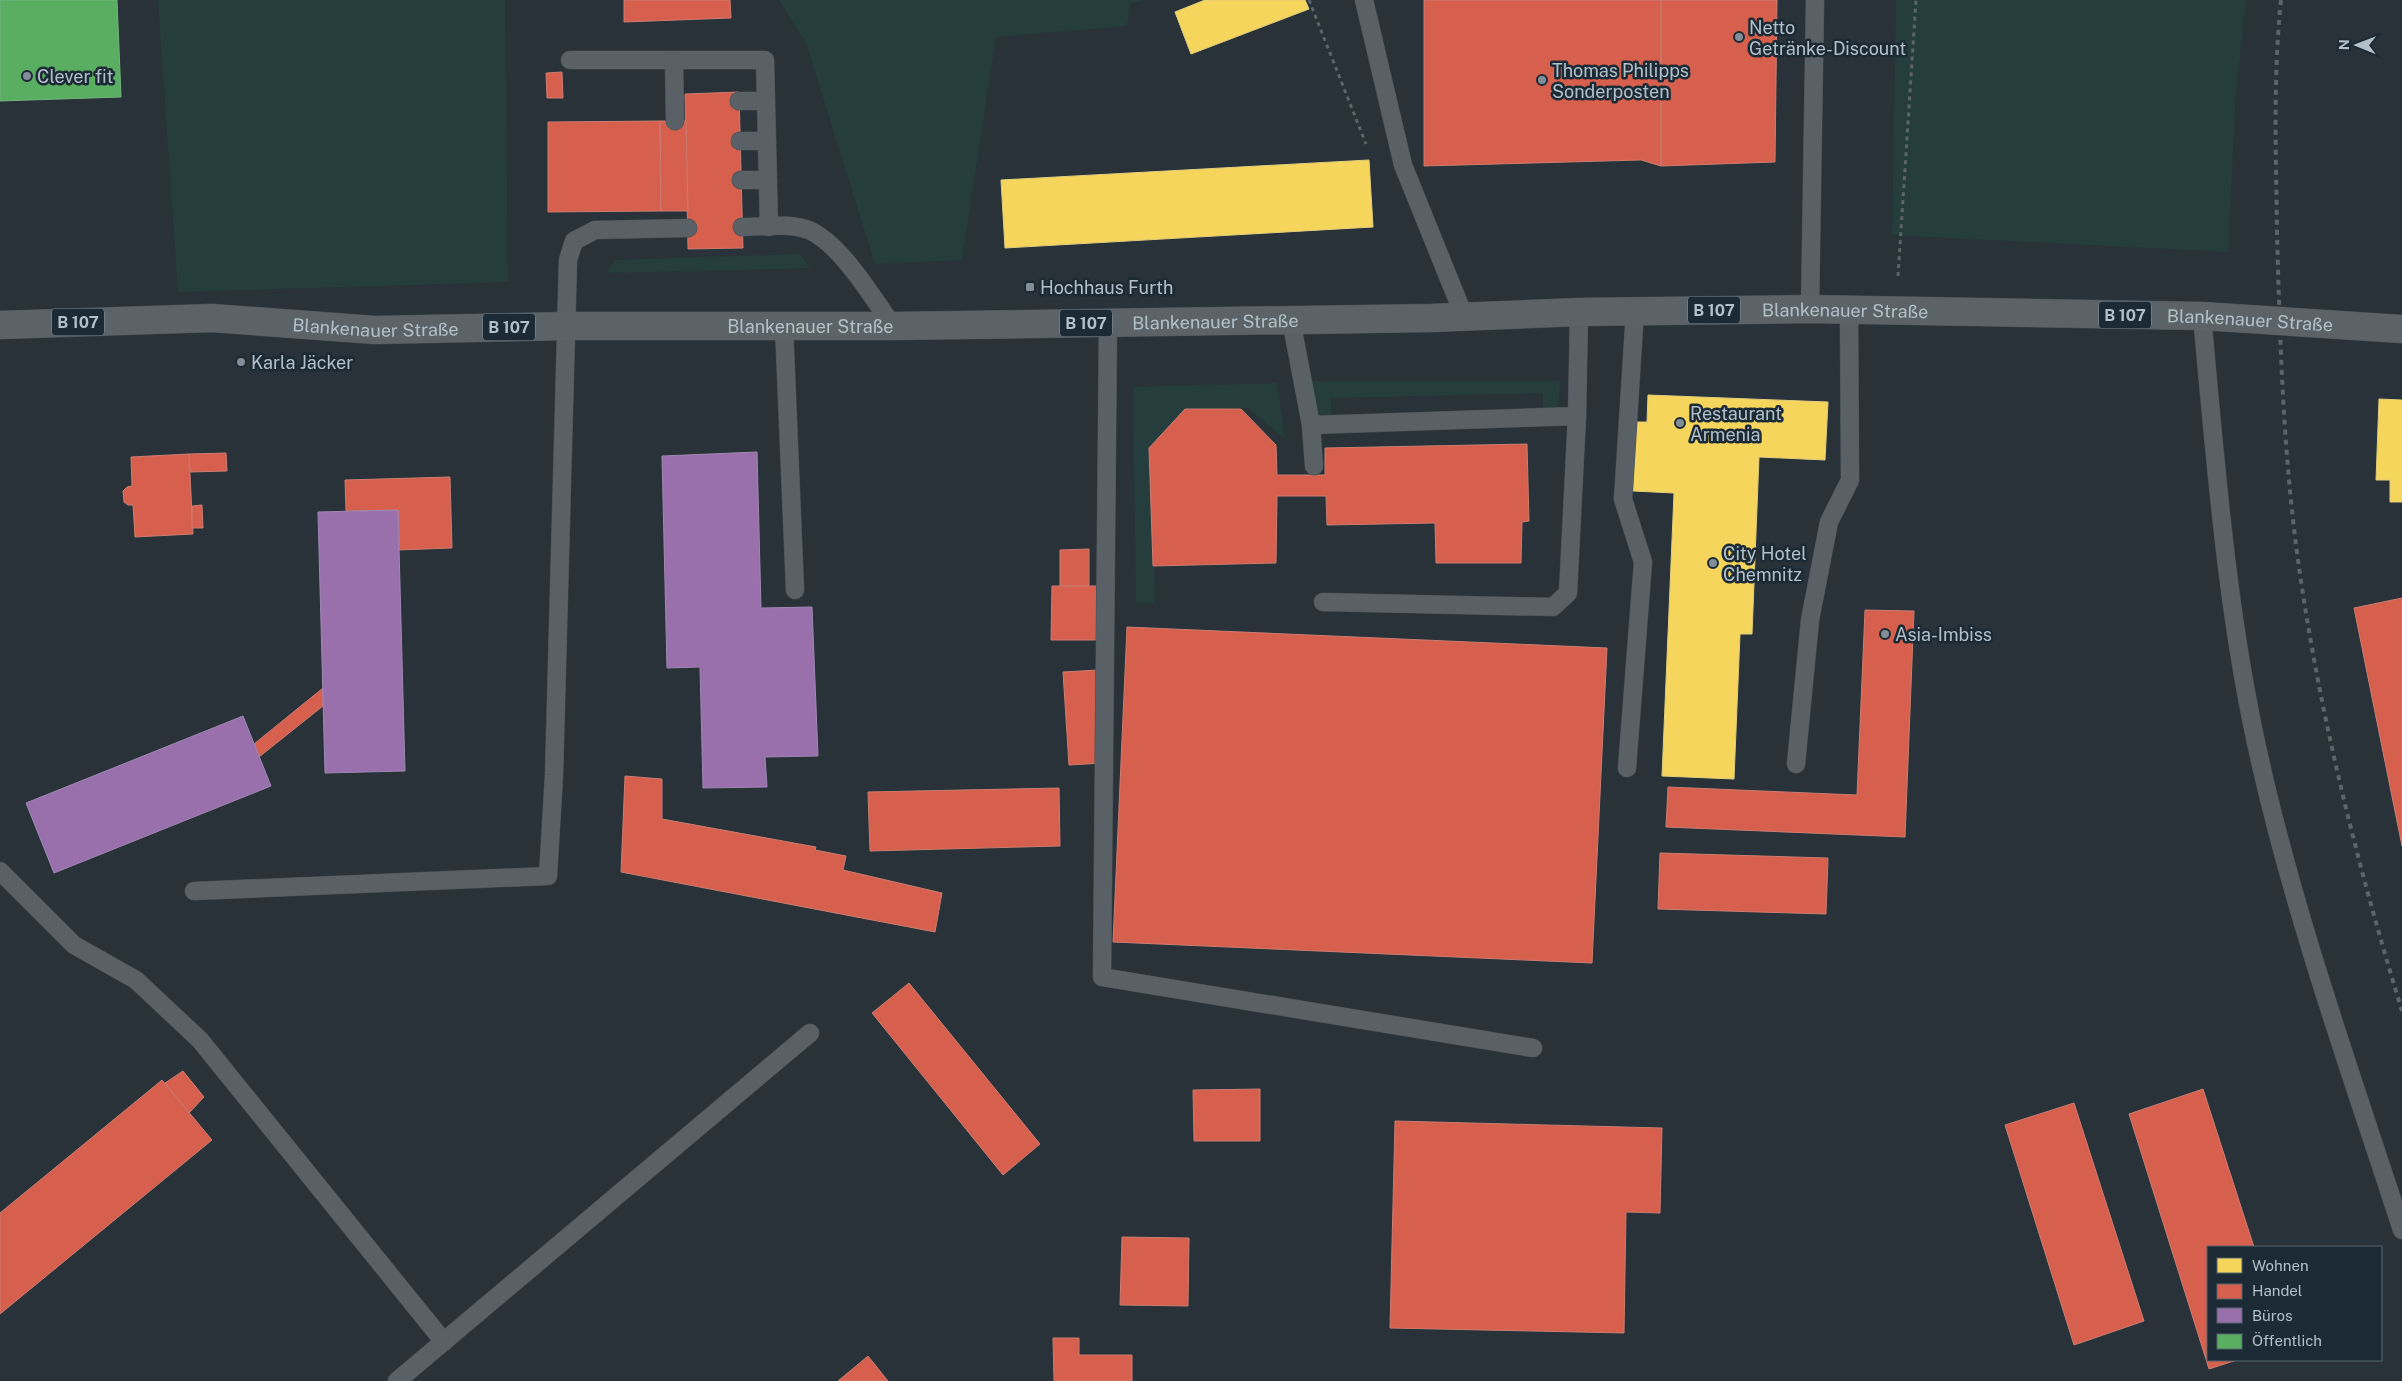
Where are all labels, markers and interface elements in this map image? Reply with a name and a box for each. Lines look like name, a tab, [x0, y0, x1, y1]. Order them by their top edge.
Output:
place label: Netto Getränke-Discount	[1749, 17, 1906, 59]
north arrow	[2332, 20, 2382, 70]
marker: Netto Getränke-Discount	[1733, 31, 1745, 43]
text: N	[2336, 39, 2352, 50]
place label: Thomas Philipps Sonderposten	[1552, 60, 1689, 102]
place label: Clever fit	[37, 66, 114, 87]
marker: Clever fit	[21, 70, 33, 82]
marker: Thomas Philipps Sonderposten	[1536, 74, 1548, 86]
place label: Hochhaus Furth	[1040, 277, 1173, 298]
marker: Hochhaus Furth	[1024, 281, 1036, 293]
road number: B 107	[1688, 296, 1740, 324]
street label: Blankenauer Straße	[1762, 298, 1929, 322]
road number: B 107	[2099, 302, 2151, 328]
street label: Blankenauer Straße	[2167, 305, 2334, 335]
road number: B 107	[52, 308, 104, 336]
road number: B 107	[1060, 309, 1112, 336]
street label: Blankenauer Straße	[1132, 309, 1299, 333]
street label: Blankenauer Straße	[292, 313, 459, 341]
road number: B 107	[483, 314, 535, 341]
street label: Blankenauer Straße	[727, 316, 894, 337]
place label: Karla Jäcker	[251, 352, 353, 373]
marker: Karla Jäcker	[235, 356, 247, 368]
place label: Restaurant Armenia	[1690, 403, 1782, 445]
marker: Restaurant Armenia	[1674, 417, 1686, 429]
place label: City Hotel Chemnitz	[1723, 543, 1807, 585]
marker: City Hotel Chemnitz	[1707, 557, 1719, 569]
place label: Asia-Imbiss	[1895, 624, 1992, 645]
marker: Asia-Imbiss	[1879, 628, 1891, 640]
legend	[2207, 1246, 2382, 1361]
text: Wohnen	[2252, 1257, 2309, 1274]
text: Handel	[2252, 1282, 2302, 1299]
text: Büros	[2252, 1307, 2293, 1324]
text: Öffentlich	[2252, 1331, 2322, 1349]

